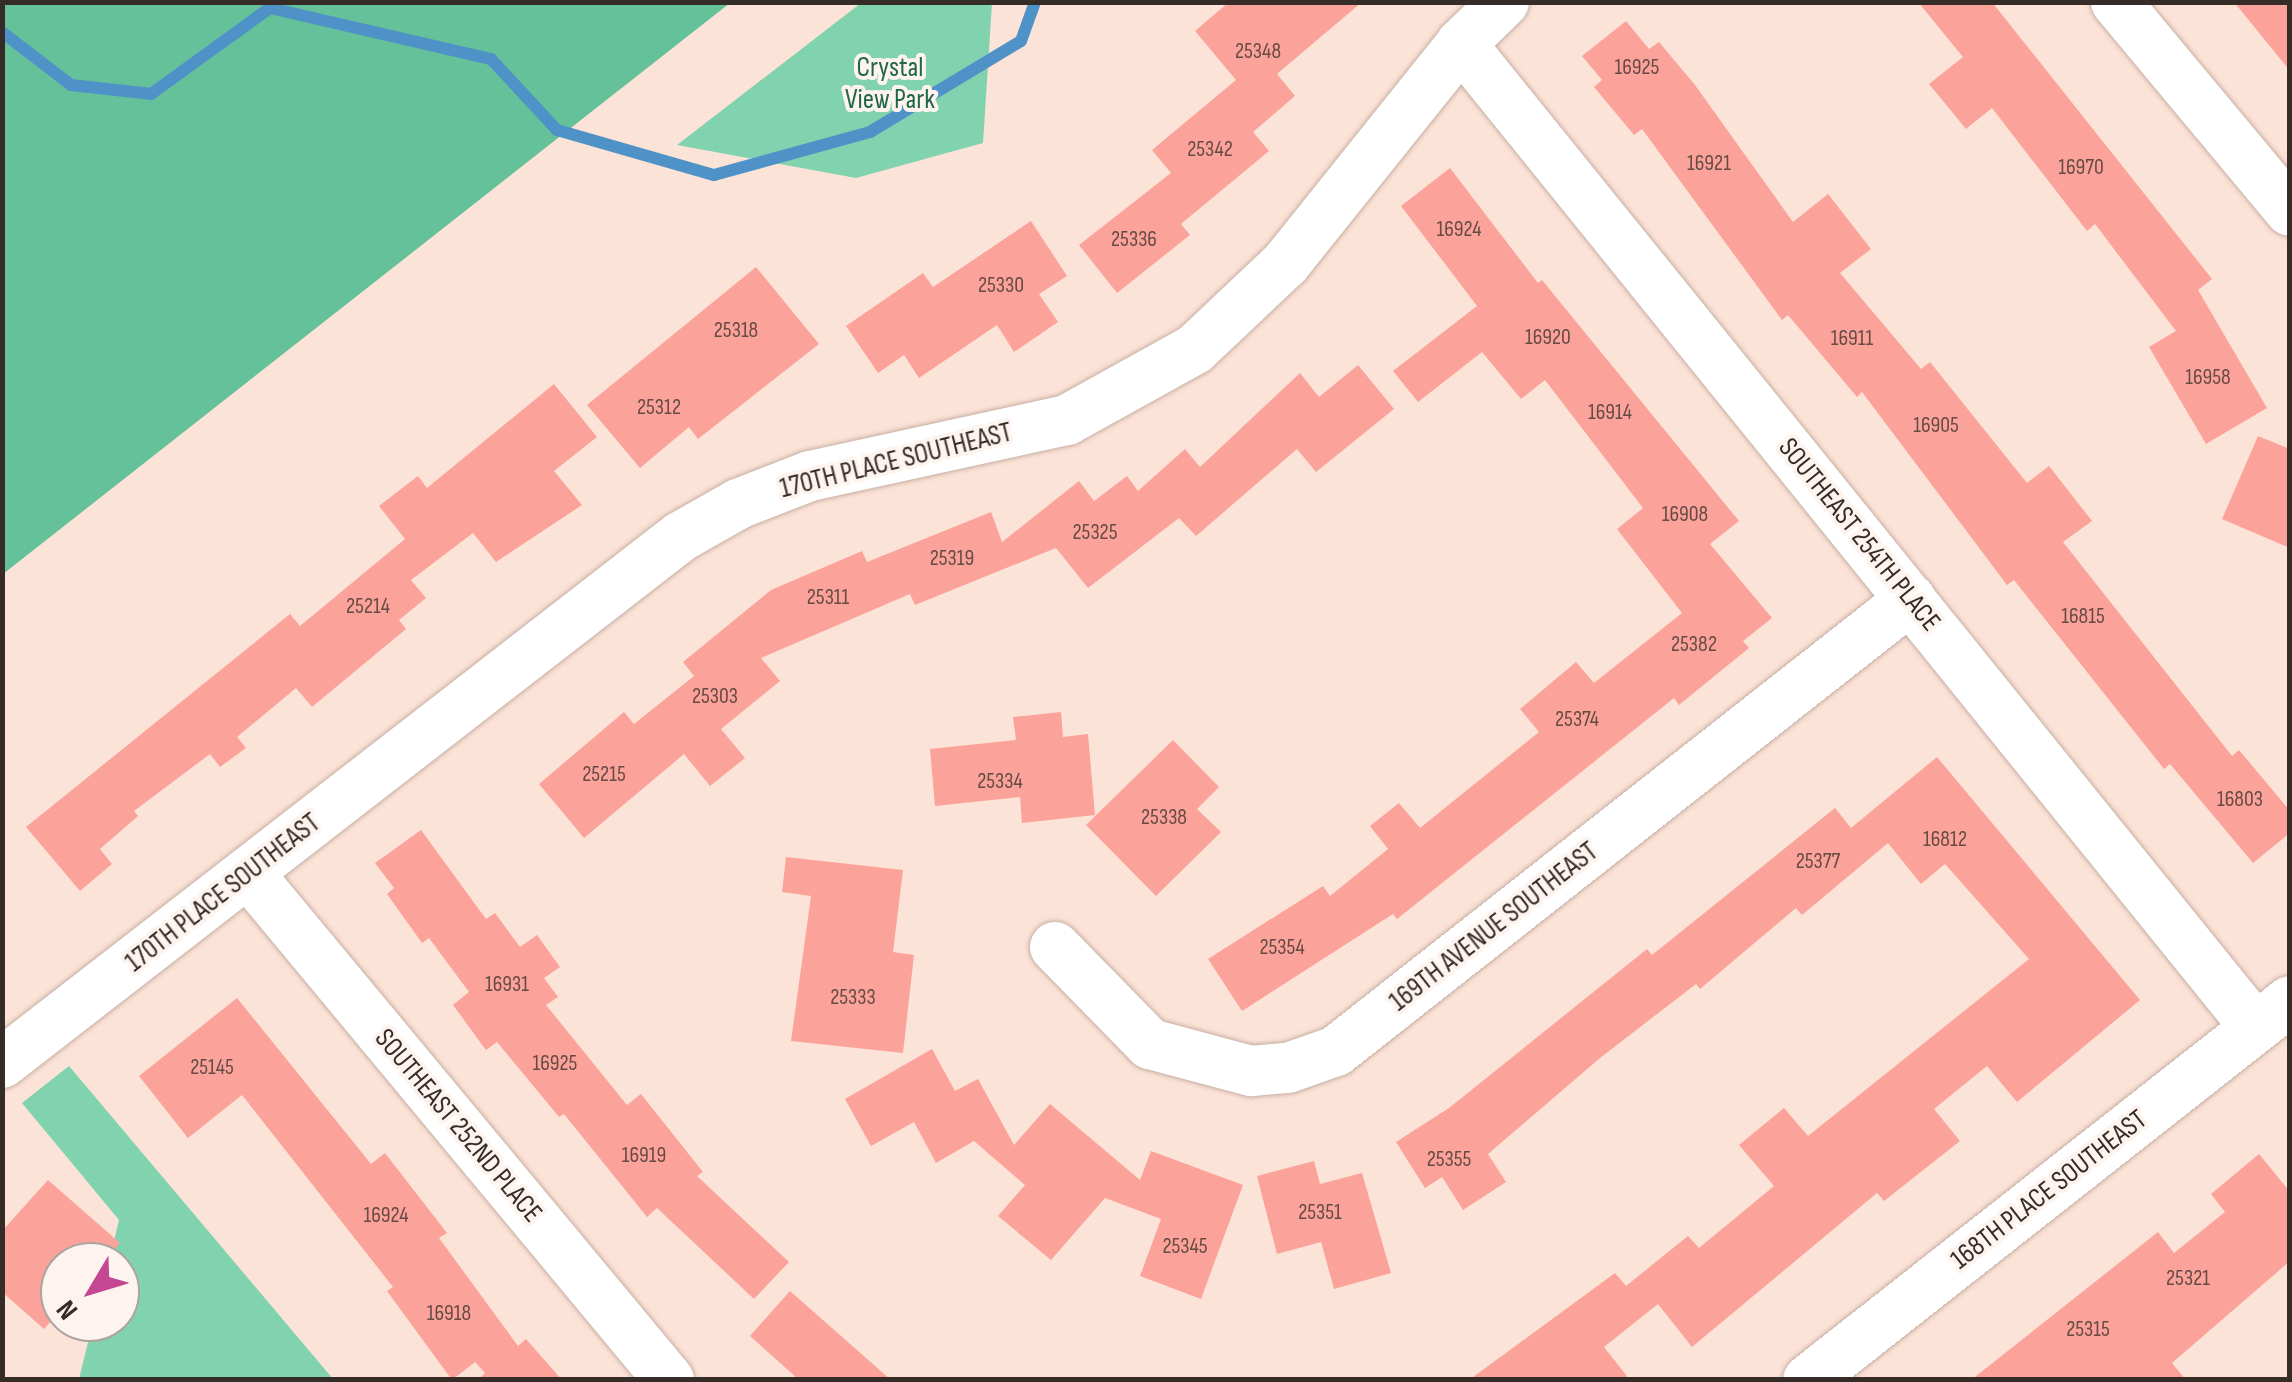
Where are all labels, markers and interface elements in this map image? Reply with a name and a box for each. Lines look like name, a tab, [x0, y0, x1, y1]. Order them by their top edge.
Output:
house number: 25348	[1235, 39, 1281, 65]
park label: Crystal View Park	[845, 51, 935, 117]
house number: 16925	[1615, 55, 1659, 81]
house number: 25342	[1187, 137, 1233, 163]
house number: 16921	[1687, 151, 1731, 177]
house number: 16970	[2058, 155, 2104, 181]
house number: 16924	[1436, 217, 1482, 243]
house number: 25336	[1111, 227, 1157, 253]
house number: 25330	[978, 273, 1024, 299]
house number: 25318	[714, 318, 758, 344]
house number: 16920	[1525, 325, 1571, 351]
house number: 16911	[1831, 326, 1873, 352]
house number: 16958	[2185, 365, 2231, 391]
house number: 25312	[637, 395, 681, 421]
house number: 16914	[1588, 400, 1632, 426]
house number: 16905	[1913, 413, 1959, 439]
street label: 170TH PLACE SOUTHEAST	[776, 416, 1016, 506]
street label: SOUTHEAST 254TH PLACE	[1771, 432, 1947, 638]
house number: 16908	[1662, 502, 1708, 528]
house number: 25325	[1072, 520, 1118, 546]
house number: 25319	[930, 546, 974, 572]
house number: 25311	[807, 585, 849, 611]
house number: 25214	[346, 594, 390, 620]
house number: 16815	[2061, 604, 2105, 630]
house number: 25382	[1671, 632, 1717, 658]
house number: 25303	[692, 684, 738, 710]
house number: 25374	[1555, 707, 1599, 733]
house number: 25215	[582, 762, 626, 788]
house number: 25334	[977, 769, 1023, 795]
house number: 16803	[2217, 787, 2263, 813]
house number: 25338	[1141, 805, 1187, 831]
street label: 170TH PLACE SOUTHEAST	[119, 806, 327, 980]
house number: 16812	[1923, 827, 1967, 853]
street label: 169TH AVENUE SOUTHEAST	[1383, 835, 1605, 1019]
house number: 25377	[1796, 849, 1840, 875]
house number: 25354	[1259, 935, 1305, 961]
house number: 16931	[485, 972, 529, 998]
house number: 25333	[830, 985, 876, 1011]
street label: SOUTHEAST 252ND PLACE	[367, 1022, 549, 1230]
house number: 16925	[533, 1051, 577, 1077]
house number: 25145	[190, 1055, 234, 1081]
street label: 168TH PLACE SOUTHEAST	[1944, 1103, 2154, 1277]
house number: 16919	[622, 1143, 666, 1169]
house number: 25355	[1427, 1147, 1471, 1173]
house number: 25351	[1298, 1200, 1342, 1226]
house number: 16924	[363, 1203, 409, 1229]
house number: 25345	[1162, 1234, 1208, 1260]
north arrow	[40, 1242, 140, 1342]
house number: 25321	[2166, 1266, 2210, 1292]
text: N	[50, 1294, 85, 1326]
house number: 16918	[427, 1301, 471, 1327]
house number: 25315	[2066, 1317, 2110, 1343]

